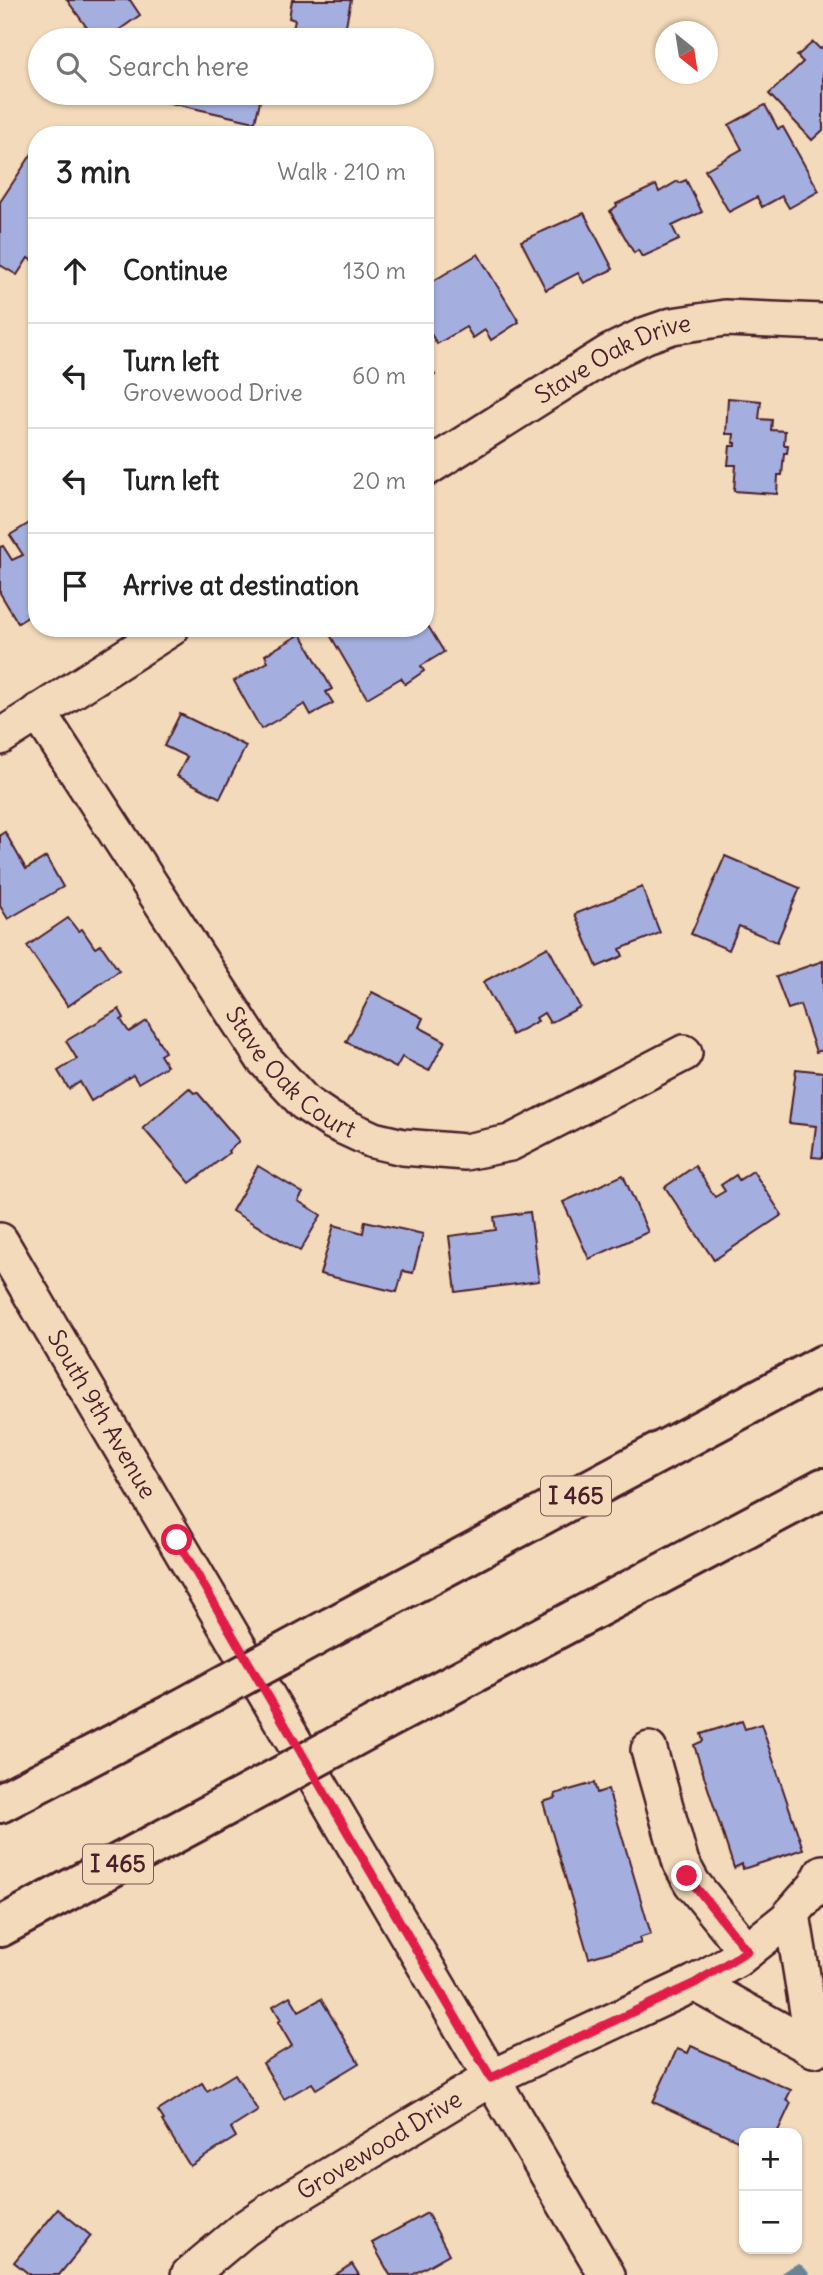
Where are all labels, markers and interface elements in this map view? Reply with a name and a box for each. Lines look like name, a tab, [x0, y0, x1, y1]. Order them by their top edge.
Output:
north arrow	[655, 21, 718, 84]
search box	[28, 28, 434, 105]
icon: search	[52, 48, 90, 86]
text: Search here	[108, 50, 249, 83]
text: 3 min	[56, 153, 131, 191]
text: Walk · 210 m	[277, 157, 406, 186]
icon: ahead	[56, 252, 94, 290]
text: Continue	[123, 254, 228, 287]
text: 130 m	[343, 256, 406, 285]
street label: Stave Oak Drive	[529, 307, 693, 410]
text: Turn left	[123, 345, 219, 378]
icon: left	[56, 357, 94, 395]
text: 60 m	[352, 361, 406, 390]
text: Grovewood Drive	[123, 378, 303, 407]
icon: left	[56, 462, 94, 500]
text: Turn left	[123, 464, 219, 497]
text: 20 m	[353, 466, 406, 495]
icon: arrive	[56, 567, 94, 605]
text: Arrive at destination	[123, 569, 359, 602]
street label: Stave Oak Court	[220, 1001, 361, 1144]
street label: South 9th Avenue	[41, 1324, 164, 1504]
road number: I 465	[541, 1476, 611, 1516]
route start	[161, 1524, 192, 1555]
road number: I 465	[83, 1844, 153, 1884]
route end	[671, 1860, 702, 1891]
street label: Grovewood Drive	[291, 2083, 467, 2206]
map controls	[739, 2128, 802, 2254]
button: +	[739, 2128, 802, 2191]
button: −	[739, 2191, 802, 2254]

